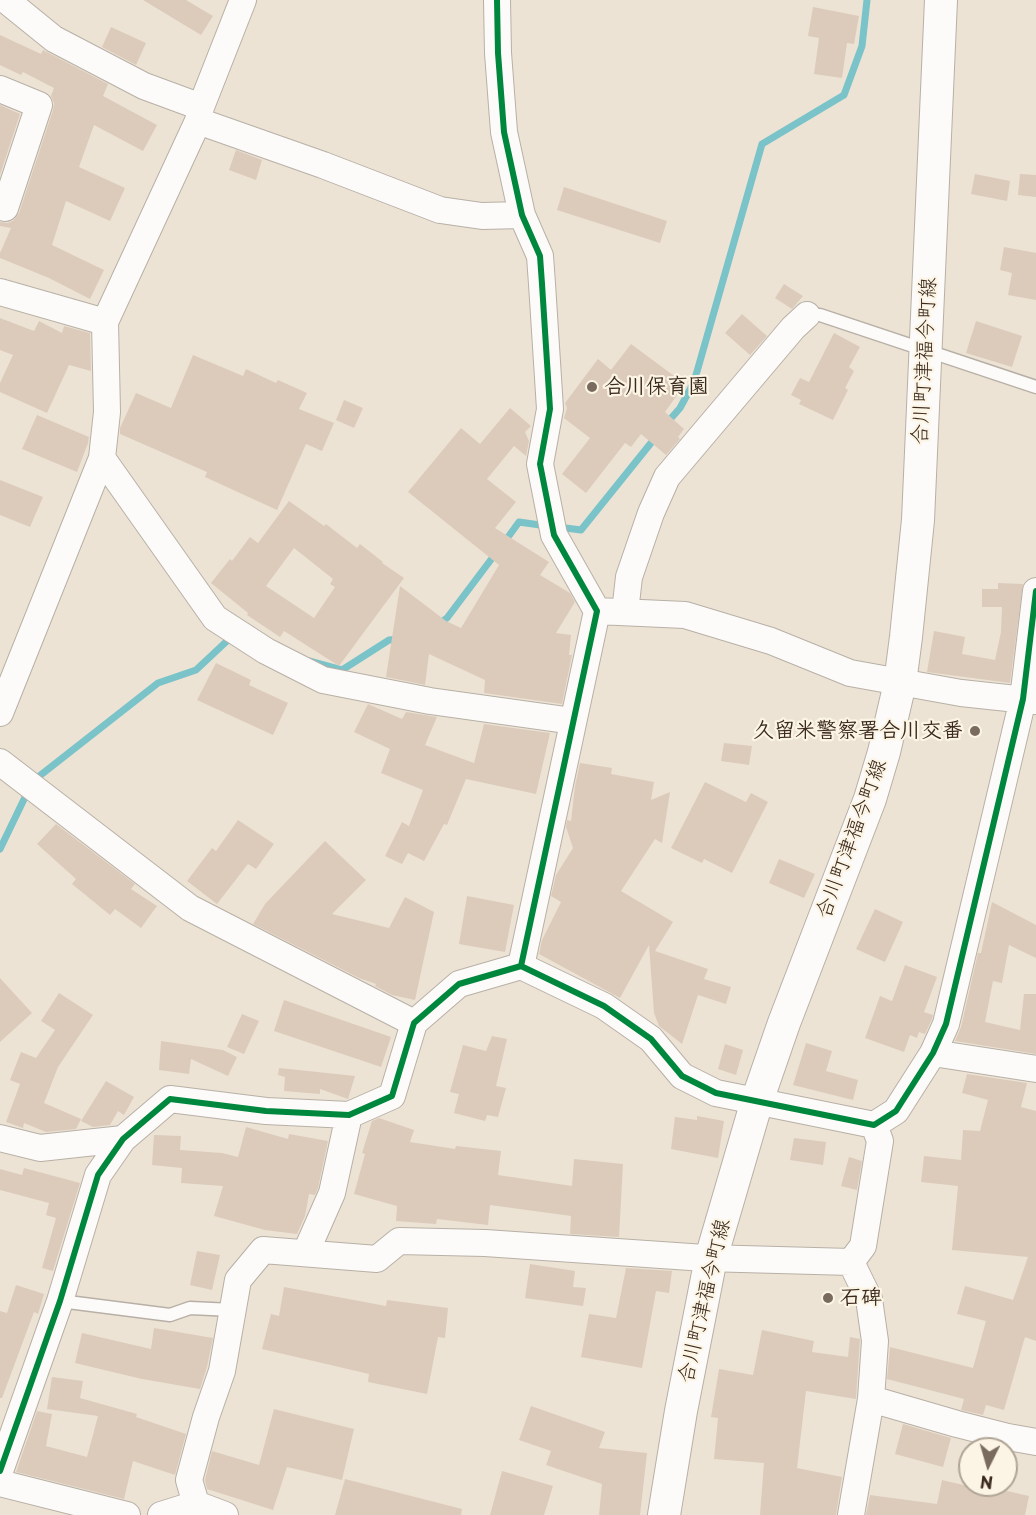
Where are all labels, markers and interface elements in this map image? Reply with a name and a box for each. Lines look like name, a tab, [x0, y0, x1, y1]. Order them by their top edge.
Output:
street label: 合川町津福今町線	[908, 276, 942, 446]
place label: 合川保育園	[604, 374, 709, 400]
marker: 合川保育園	[585, 380, 599, 394]
place label: 久留米警察署合川交番	[753, 718, 963, 744]
marker: 久留米警察署合川交番	[968, 724, 982, 738]
street label: 合川町津福今町線	[811, 756, 893, 922]
street label: 合川町津福今町線	[674, 1216, 736, 1386]
place label: 石碑	[840, 1285, 882, 1311]
marker: 石碑	[821, 1291, 835, 1305]
north arrow	[958, 1437, 1018, 1497]
text: N	[979, 1470, 994, 1495]

